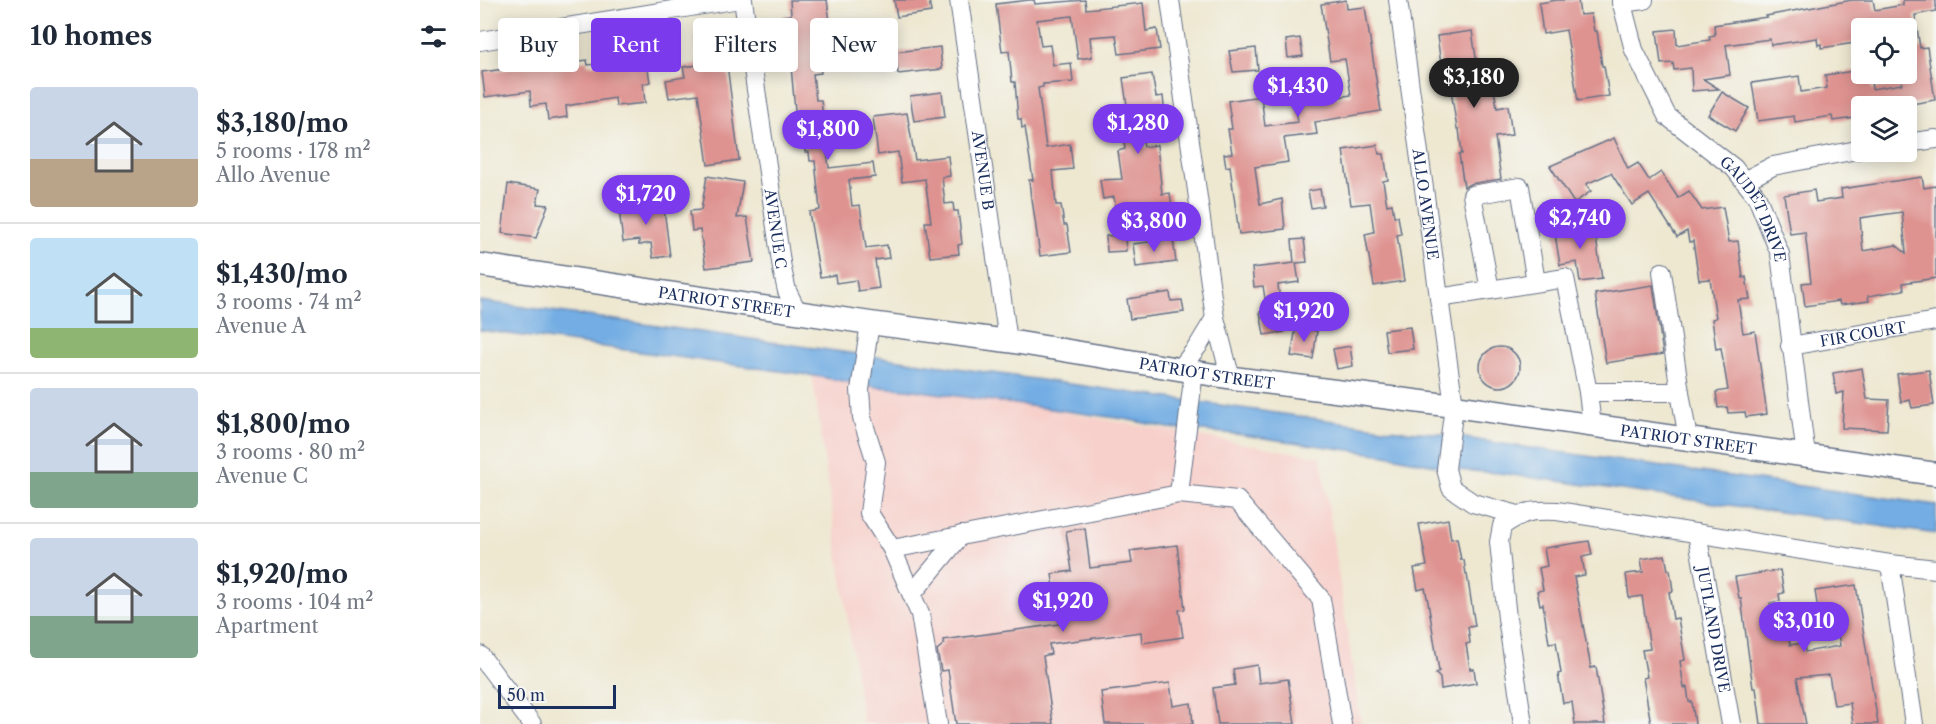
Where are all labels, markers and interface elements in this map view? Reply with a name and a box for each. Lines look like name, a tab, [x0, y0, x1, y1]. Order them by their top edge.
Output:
chip: Buy	[498, 18, 579, 72]
chip: Rent	[591, 18, 681, 72]
chip: Filters	[693, 18, 798, 72]
chip: New	[810, 18, 898, 72]
map controls	[1851, 18, 1917, 162]
button: locate	[1851, 18, 1917, 84]
text: 10 homes	[30, 20, 152, 52]
icon: filters	[417, 20, 450, 53]
pin: $3,180	[1425, 58, 1523, 109]
text: $3,180	[1443, 65, 1505, 89]
pin: $1,430	[1249, 67, 1347, 118]
text: $1,430	[1267, 74, 1329, 98]
button: layers	[1851, 96, 1917, 162]
pin: $1,280	[1089, 104, 1187, 155]
text: $3,180/mo	[216, 107, 348, 139]
pin: $1,800	[779, 110, 877, 161]
icon: home	[78, 111, 150, 183]
text: $1,280	[1107, 111, 1169, 135]
text: $1,800	[796, 117, 860, 141]
street label: AVENUE B	[968, 128, 999, 211]
text: 5 rooms · 178 m²	[216, 139, 371, 163]
street label: ALLO AVENUE	[1409, 146, 1443, 261]
street label: GAUDET DRIVE	[1717, 151, 1790, 263]
text: Allo Avenue	[216, 163, 331, 187]
pin: $1,720	[597, 175, 695, 226]
text: $1,720	[616, 182, 676, 206]
street label: AVENUE C	[761, 186, 791, 270]
pin: $2,740	[1531, 199, 1629, 250]
pin: $3,800	[1105, 202, 1203, 253]
text: $2,740	[1549, 206, 1611, 230]
text: $3,800	[1121, 209, 1187, 233]
text: $1,430/mo	[216, 258, 348, 290]
icon: home	[78, 262, 150, 334]
street label: PATRIOT STREET	[657, 282, 796, 321]
text: 3 rooms · 74 m²	[216, 290, 362, 314]
pin: $1,920	[1255, 292, 1353, 343]
text: $1,920	[1273, 299, 1335, 323]
text: Avenue A	[216, 314, 306, 338]
street label: FIR COURT	[1818, 317, 1908, 350]
street label: PATRIOT STREET	[1138, 353, 1277, 393]
text: $1,800/mo	[216, 408, 350, 440]
icon: home	[78, 412, 150, 484]
street label: PATRIOT STREET	[1619, 420, 1758, 458]
text: 3 rooms · 80 m²	[216, 440, 365, 464]
text: Avenue C	[216, 464, 308, 488]
text: $1,920/mo	[216, 558, 348, 590]
icon: home	[78, 562, 150, 634]
street label: JUTLAND DRIVE	[1693, 563, 1735, 694]
pin: $1,920	[1014, 582, 1112, 633]
text: $1,920	[1032, 589, 1094, 613]
text: 3 rooms · 104 m²	[216, 590, 373, 614]
pin: $3,010	[1755, 602, 1853, 653]
text: $3,010	[1773, 609, 1835, 633]
text: Apartment	[216, 614, 319, 638]
scale bar	[498, 682, 616, 710]
text: 50 m	[507, 685, 545, 705]

